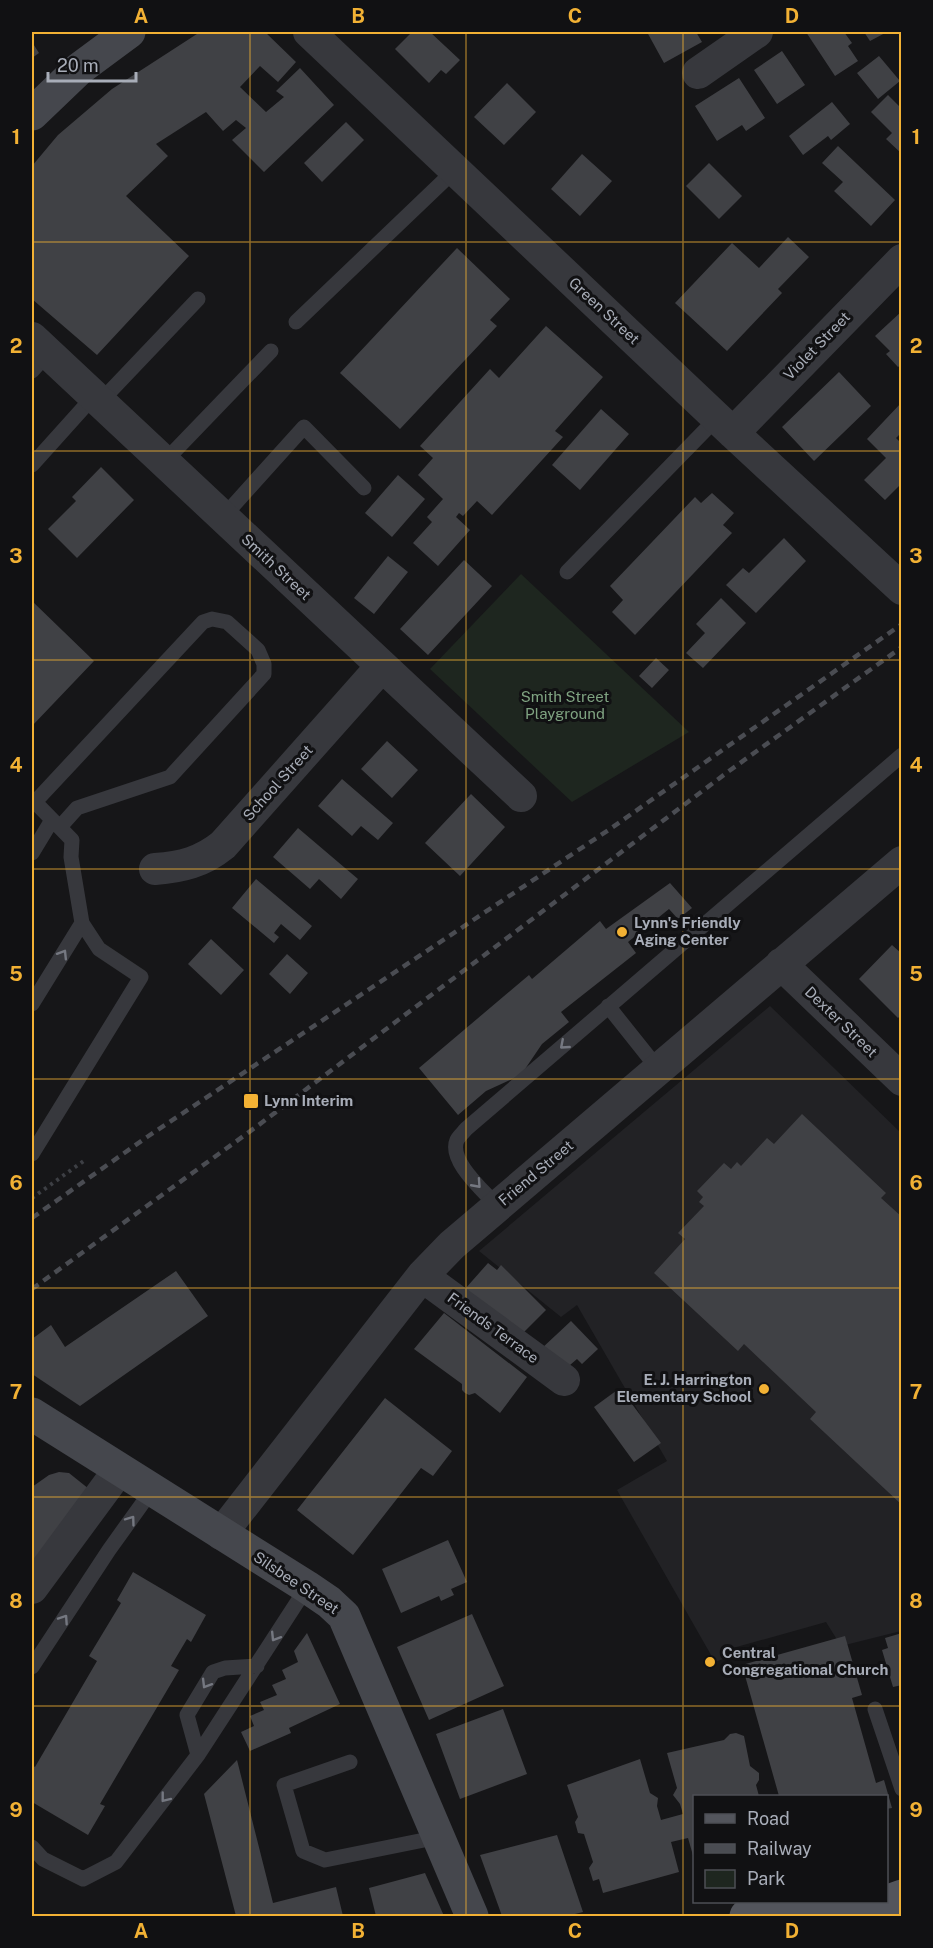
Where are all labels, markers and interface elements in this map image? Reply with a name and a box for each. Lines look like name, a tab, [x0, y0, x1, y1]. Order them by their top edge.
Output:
text: A	[134, 4, 148, 28]
text: B	[351, 4, 365, 28]
text: C	[568, 4, 582, 28]
text: D	[785, 4, 799, 28]
scale bar	[48, 45, 136, 83]
text: 20 m	[57, 55, 99, 76]
text: 1	[12, 125, 20, 149]
text: 1	[912, 125, 920, 149]
street label: Green Street	[566, 274, 643, 348]
street label: Violet Street	[780, 308, 853, 383]
text: 2	[10, 334, 22, 358]
text: 2	[910, 334, 922, 358]
street label: Smith Street	[238, 530, 315, 603]
text: 3	[9, 544, 23, 568]
text: 3	[909, 544, 923, 568]
park label: Smith Street Playground	[521, 688, 609, 722]
street label: School Street	[239, 741, 316, 824]
text: 4	[9, 753, 23, 777]
text: 4	[909, 753, 923, 777]
place label: Lynn's Friendly Aging Center	[634, 914, 741, 948]
marker: Lynn's Friendly Aging Center	[615, 925, 629, 939]
one-way arrow	[55, 950, 67, 960]
text: 5	[9, 962, 23, 986]
text: 5	[909, 962, 923, 986]
street label: Dexter Street	[802, 983, 881, 1060]
one-way arrow	[560, 1037, 571, 1048]
marker: Lynn Interim	[242, 1092, 260, 1110]
place label: Lynn Interim	[264, 1092, 353, 1109]
street label: Friend Street	[495, 1136, 577, 1209]
text: 6	[9, 1171, 23, 1195]
text: 6	[909, 1171, 923, 1195]
one-way arrow	[470, 1177, 481, 1188]
street label: Friends Terrace	[444, 1289, 542, 1366]
place label: E. J. Harrington Elementary School	[616, 1371, 752, 1405]
text: 7	[10, 1380, 22, 1404]
text: 7	[910, 1380, 922, 1404]
marker: E. J. Harrington Elementary School	[757, 1382, 771, 1396]
one-way arrow	[123, 1516, 134, 1527]
street label: Silsbee Street	[250, 1548, 342, 1617]
text: 8	[9, 1589, 23, 1613]
text: 8	[909, 1589, 923, 1613]
one-way arrow	[57, 1614, 68, 1625]
one-way arrow	[271, 1631, 283, 1641]
place label: Central Congregational Church	[722, 1644, 888, 1678]
marker: Central Congregational Church	[703, 1655, 717, 1669]
one-way arrow	[202, 1678, 214, 1688]
one-way arrow	[162, 1791, 173, 1802]
legend	[693, 1795, 888, 1903]
text: 9	[9, 1798, 23, 1822]
text: 9	[909, 1798, 923, 1822]
text: Road	[747, 1808, 790, 1829]
text: Railway	[747, 1838, 812, 1859]
text: Park	[747, 1868, 785, 1889]
text: A	[134, 1919, 148, 1943]
text: B	[351, 1919, 365, 1943]
text: C	[568, 1919, 582, 1943]
text: D	[785, 1919, 799, 1943]

